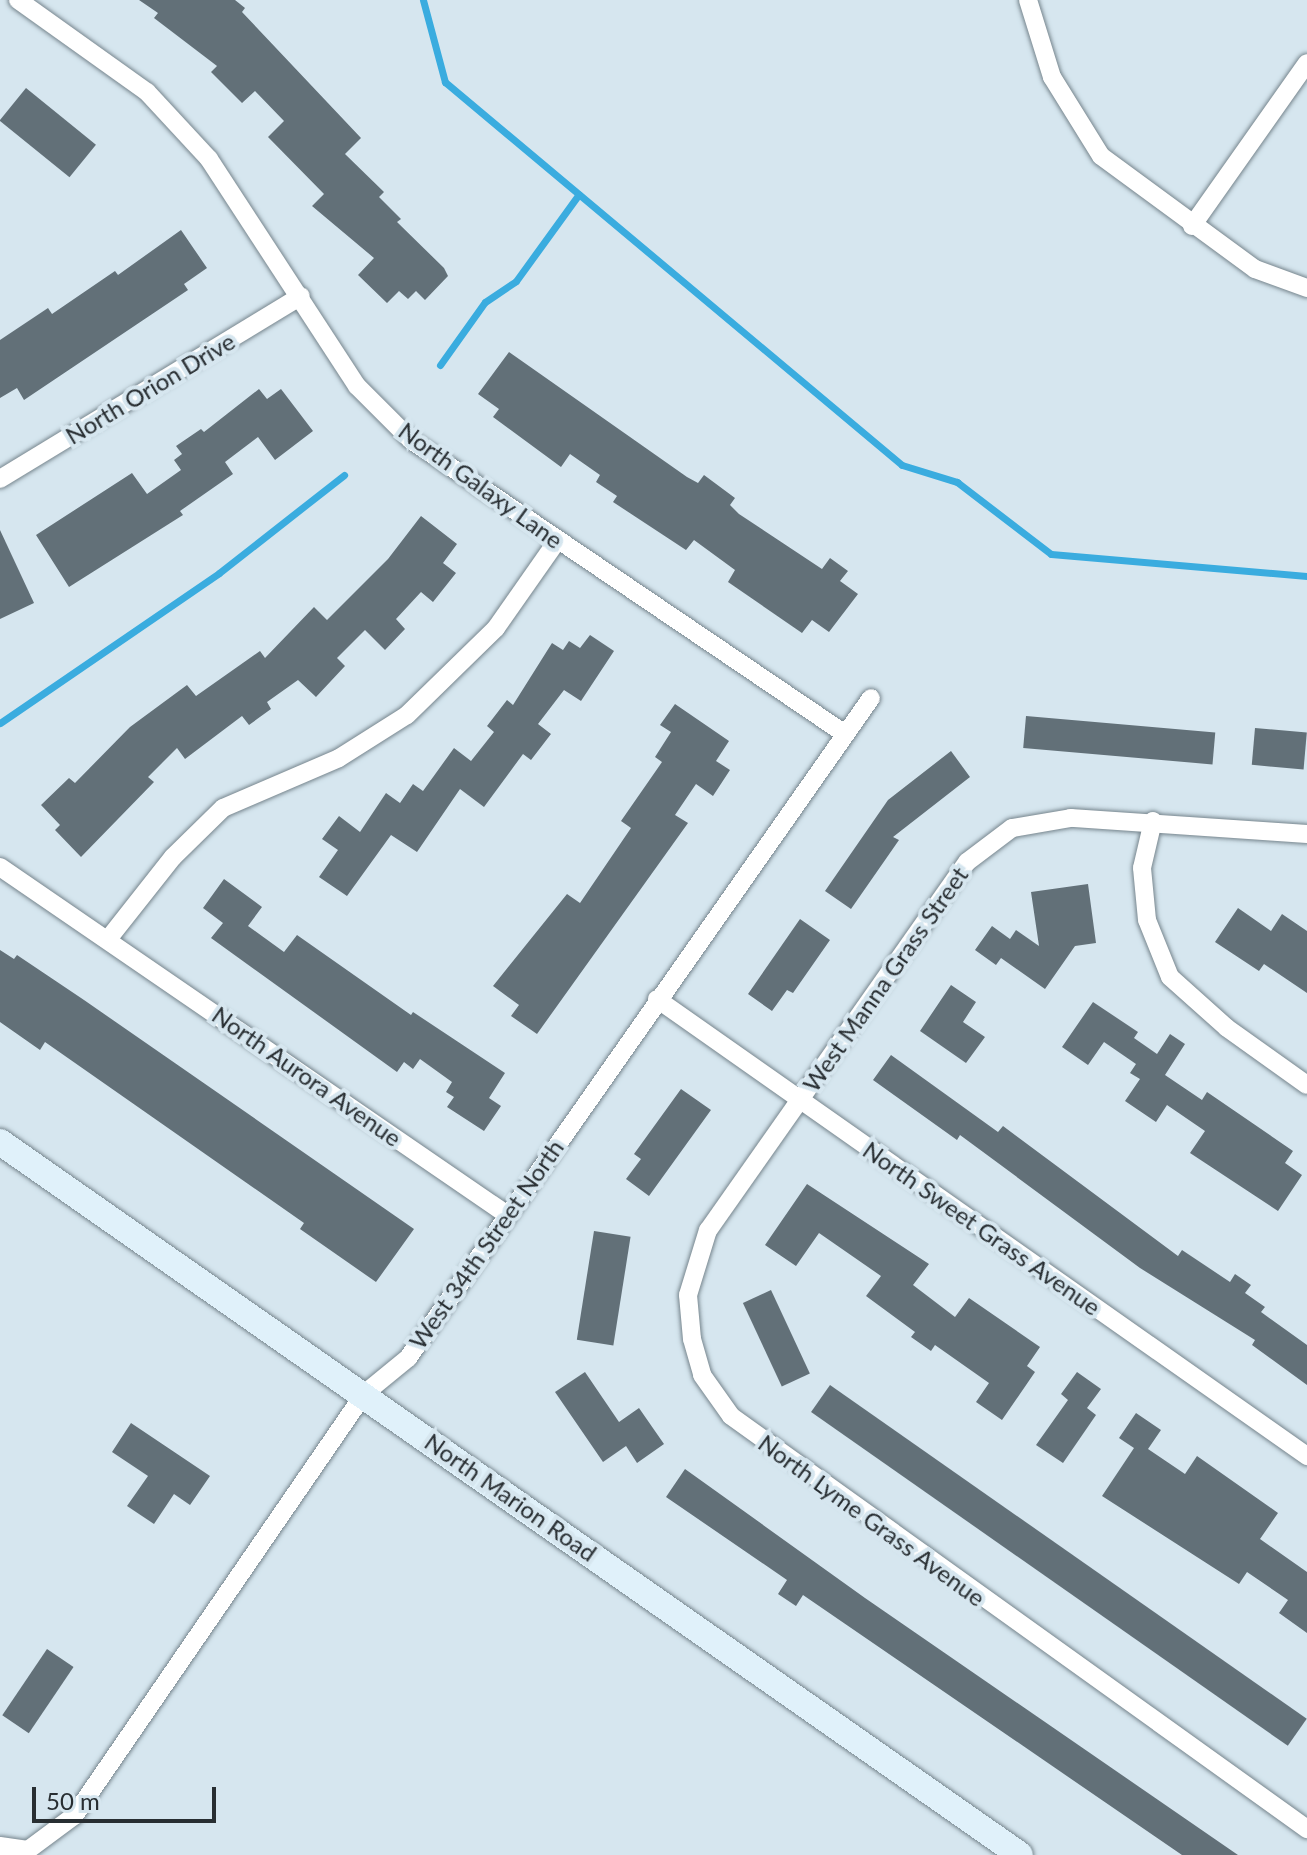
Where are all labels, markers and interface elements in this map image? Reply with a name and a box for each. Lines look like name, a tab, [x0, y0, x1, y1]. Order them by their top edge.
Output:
street label: North Orion Drive	[60, 326, 240, 450]
street label: North Galaxy Lane	[393, 416, 569, 554]
street label: West Manna Grass Street	[796, 861, 974, 1097]
street label: North Aurora Avenue	[206, 999, 408, 1153]
street label: West 34th Street North	[403, 1134, 569, 1354]
street label: North Sweet Grass Avenue	[857, 1135, 1107, 1321]
street label: North Marion Road	[420, 1427, 602, 1567]
street label: North Lyme Grass Avenue	[753, 1428, 991, 1612]
scale bar	[36, 1771, 220, 1821]
text: 50 m	[46, 1786, 100, 1815]

